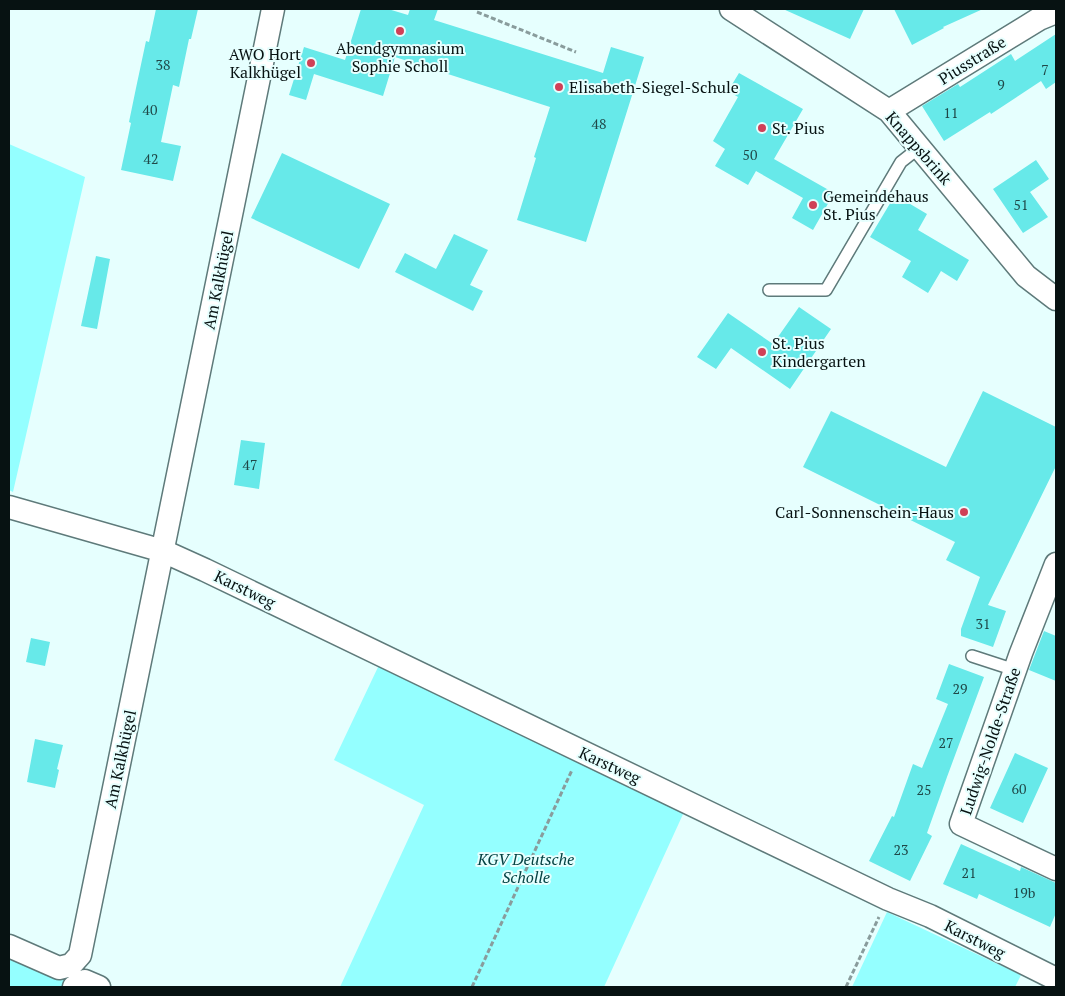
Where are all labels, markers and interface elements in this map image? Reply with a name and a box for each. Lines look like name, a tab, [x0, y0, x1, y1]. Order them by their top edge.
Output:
marker: Abendgymnasium Sophie Scholl	[394, 25, 406, 37]
street label: Piusstraße	[934, 31, 1010, 89]
place label: Abendgymnasium Sophie Scholl	[336, 37, 465, 77]
place label: AWO Hort Kalkhügel	[229, 43, 301, 83]
house number: 38	[156, 55, 170, 74]
marker: AWO Hort Kalkhügel	[305, 57, 317, 69]
house number: 7	[1041, 60, 1049, 79]
house number: 9	[997, 75, 1005, 94]
place label: Elisabeth-Siegel-Schule	[569, 76, 739, 98]
marker: Elisabeth-Siegel-Schule	[553, 81, 565, 93]
house number: 40	[143, 100, 157, 119]
house number: 11	[944, 103, 958, 122]
street label: Knappsbrink	[881, 107, 957, 190]
house number: 48	[592, 114, 606, 133]
place label: St. Pius	[772, 117, 825, 139]
marker: St. Pius	[756, 122, 768, 134]
house number: 50	[743, 145, 757, 164]
house number: 42	[144, 149, 158, 168]
place label: Gemeindehaus St. Pius	[823, 185, 929, 225]
house number: 51	[1014, 195, 1028, 214]
marker: Gemeindehaus St. Pius	[807, 199, 819, 211]
street label: Am Kalkhügel	[198, 229, 238, 331]
place label: St. Pius Kindergarten	[772, 332, 866, 372]
marker: St. Pius Kindergarten	[756, 346, 768, 358]
house number: 47	[243, 455, 257, 474]
place label: Carl-Sonnenschein-Haus	[775, 501, 954, 523]
marker: Carl-Sonnenschein-Haus	[958, 506, 970, 518]
street label: Karstweg	[211, 565, 280, 613]
house number: 31	[976, 614, 990, 633]
street label: Ludwig-Nolde-Straße	[954, 664, 1026, 818]
house number: 29	[953, 679, 967, 698]
street label: Am Kalkhügel	[99, 708, 141, 810]
house number: 27	[939, 733, 953, 752]
street label: Karstweg	[576, 741, 645, 789]
house number: 60	[1012, 779, 1026, 798]
house number: 25	[917, 780, 931, 799]
house number: 23	[894, 840, 908, 859]
park label: KGV Deutsche Scholle	[477, 848, 574, 888]
house number: 21	[962, 863, 976, 882]
house number: 19b	[1013, 883, 1036, 902]
street label: Karstweg	[941, 914, 1010, 964]

